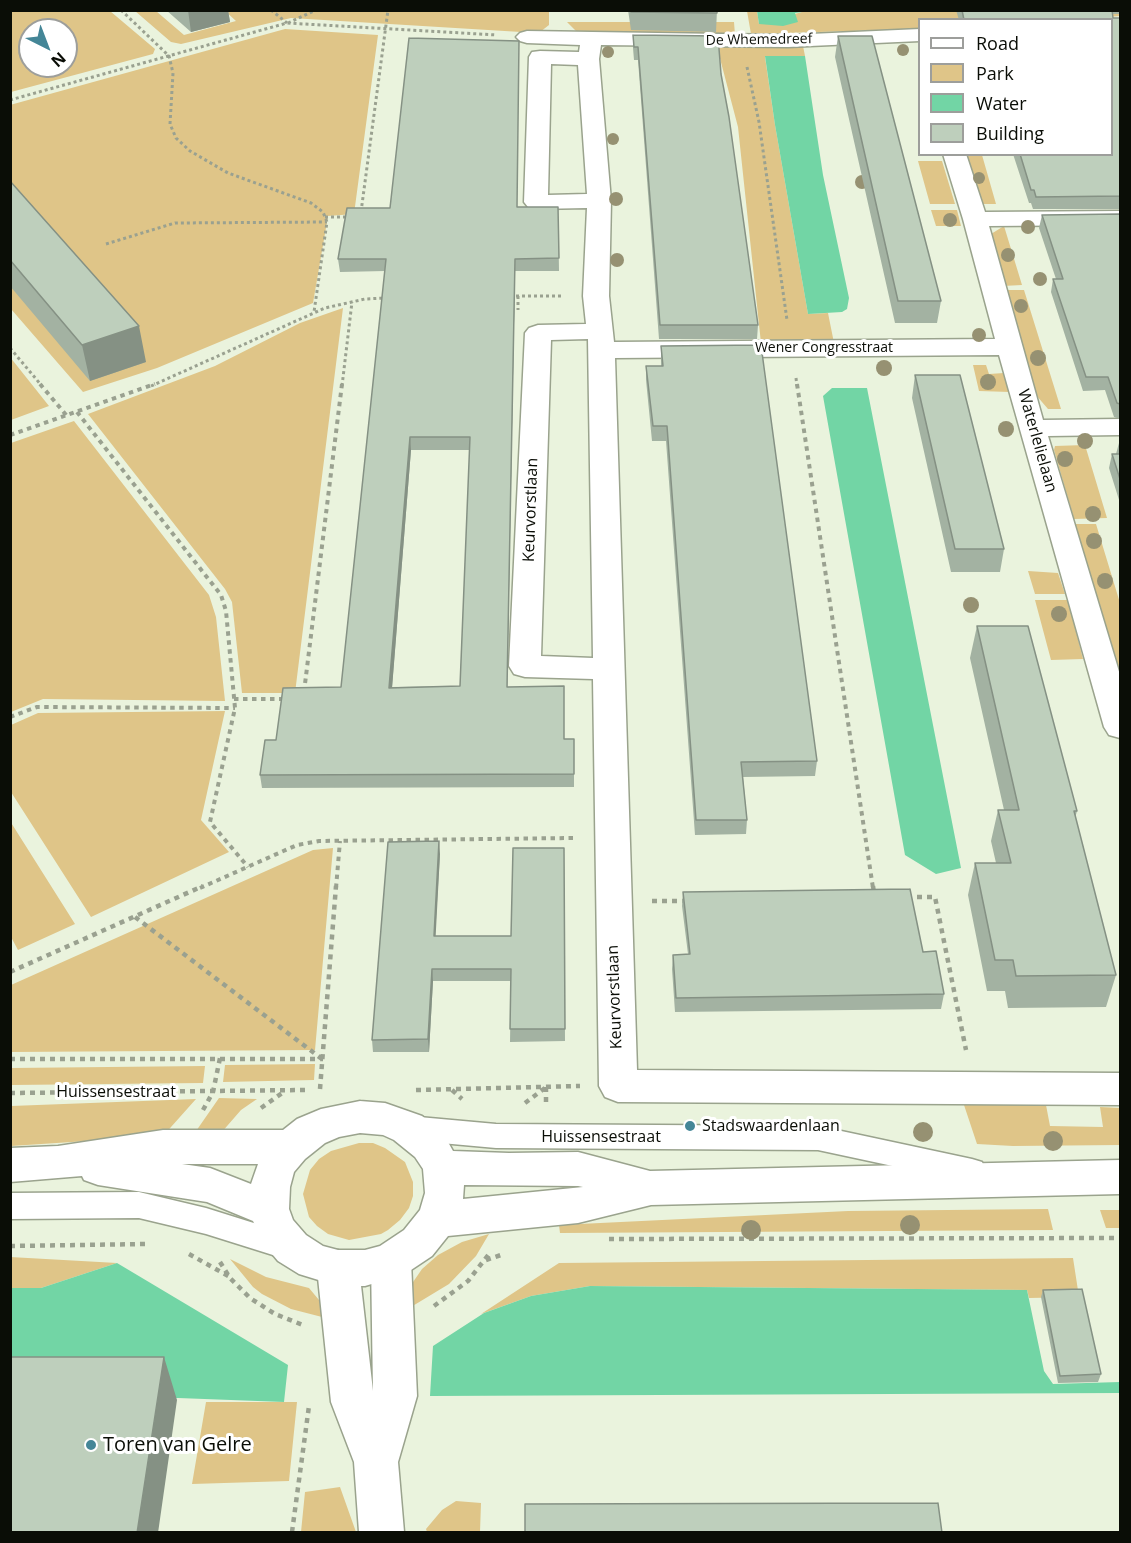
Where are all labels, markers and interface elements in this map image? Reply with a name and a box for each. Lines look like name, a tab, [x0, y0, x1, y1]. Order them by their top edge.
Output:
north arrow	[18, 18, 78, 78]
legend	[918, 18, 1113, 156]
street label: De Whemedreef	[706, 31, 812, 49]
text: Road	[976, 31, 1019, 55]
text: N	[47, 47, 71, 72]
text: Park	[976, 61, 1014, 85]
text: Water	[976, 91, 1027, 115]
text: Building	[976, 121, 1044, 145]
street label: Wener Congresstraat	[755, 340, 893, 356]
street label: Waterlelielaan	[1013, 387, 1061, 495]
street label: Keurvorstlaan	[520, 458, 542, 562]
street label: Keurvorstlaan	[604, 945, 626, 1049]
street label: Huissensestraat	[56, 1082, 176, 1102]
place label: Stadswaardenlaan	[702, 1116, 840, 1136]
marker: Stadswaardenlaan	[683, 1119, 697, 1133]
street label: Huissensestraat	[541, 1127, 661, 1147]
place label: Toren van Gelre	[103, 1433, 252, 1457]
marker: Toren van Gelre	[84, 1438, 98, 1452]

